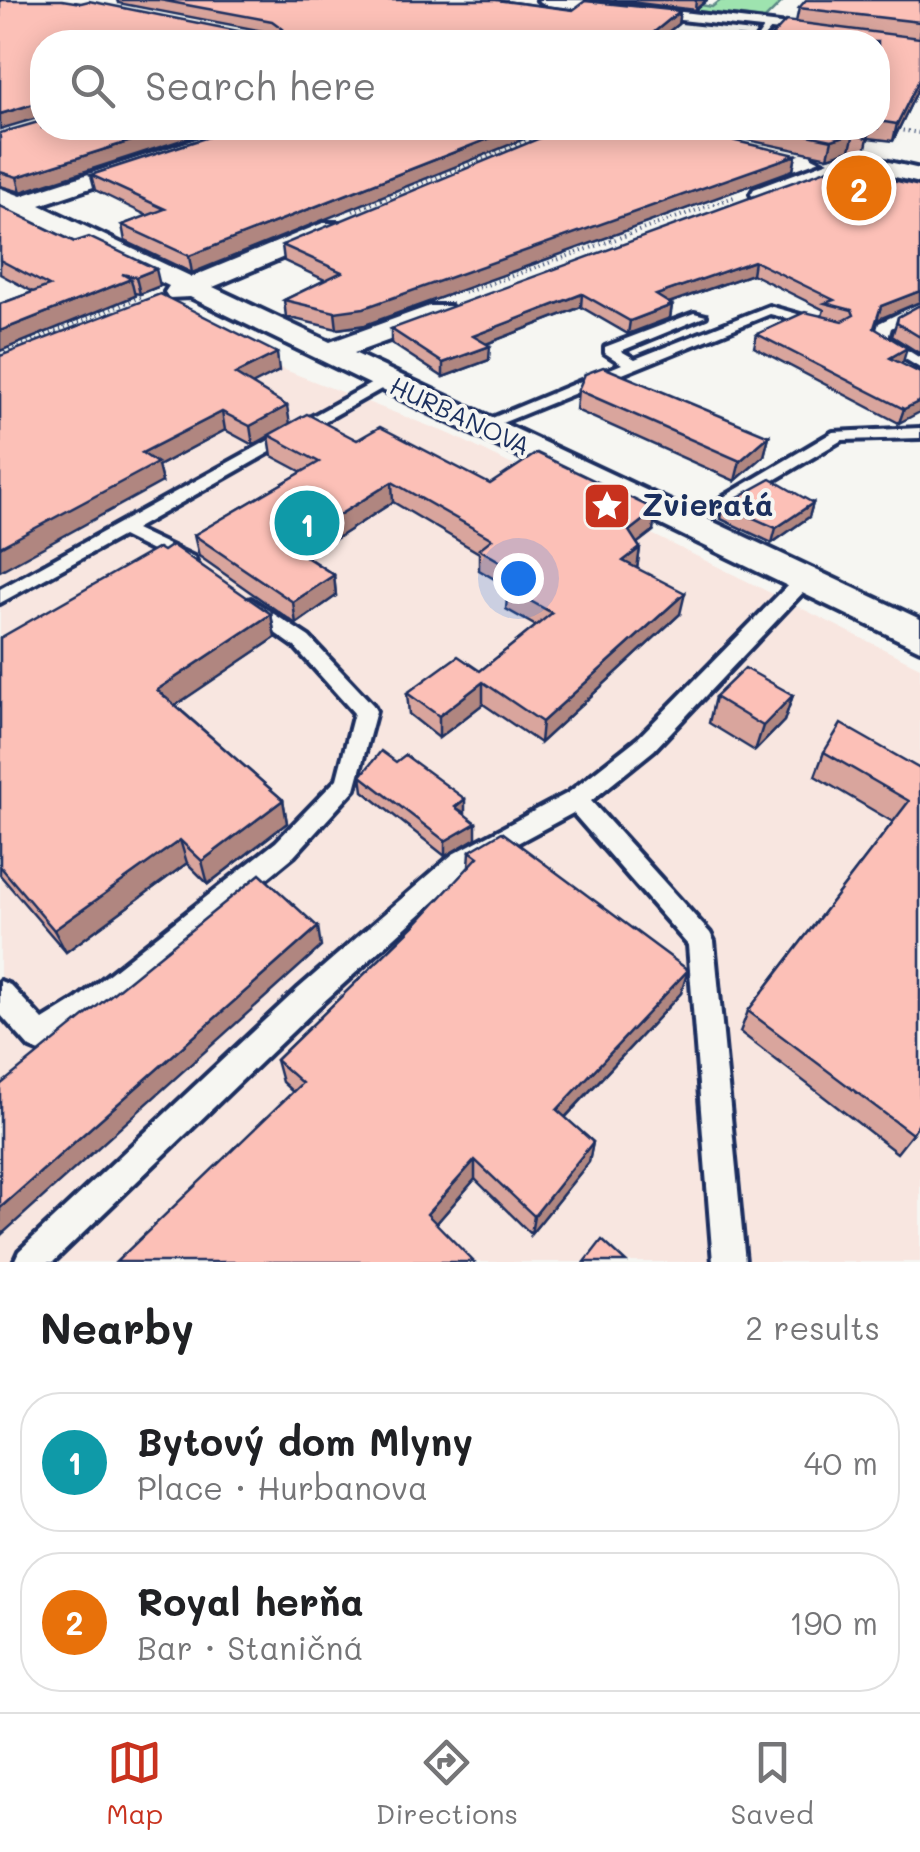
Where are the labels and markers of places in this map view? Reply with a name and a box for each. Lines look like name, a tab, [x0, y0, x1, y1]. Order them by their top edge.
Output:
pin: 2	[826, 150, 892, 226]
place icon: Zvieratá	[581, 480, 633, 532]
place label: Zvieratá	[642, 484, 773, 524]
pin: 1	[274, 486, 340, 560]

